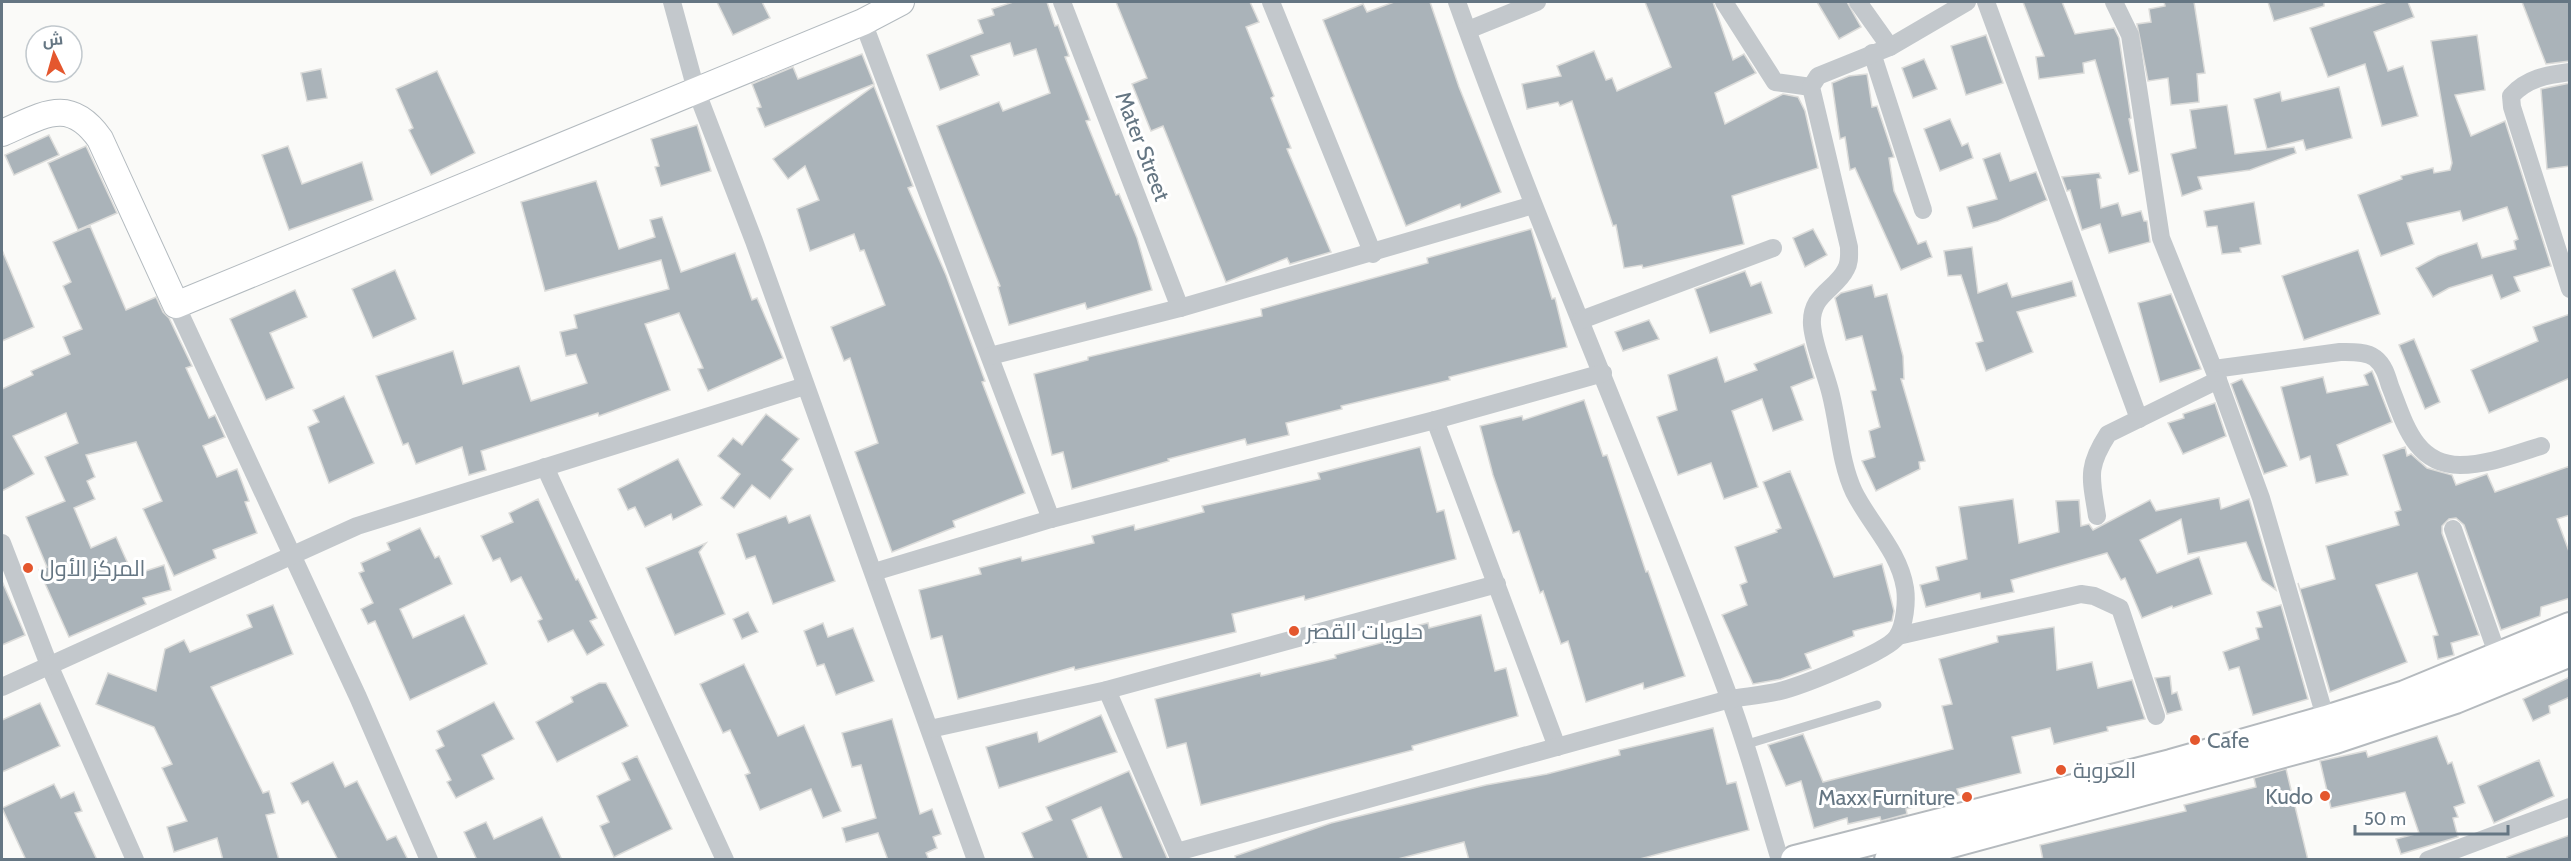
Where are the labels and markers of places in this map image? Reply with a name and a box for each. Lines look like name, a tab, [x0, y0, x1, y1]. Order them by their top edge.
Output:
place label: المركز الأول	[40, 555, 145, 582]
marker: المركز الأول	[21, 561, 35, 575]
place label: حلويات القصر	[1304, 618, 1423, 645]
marker: حلويات القصر	[1287, 624, 1301, 638]
place label: Cafe	[2207, 727, 2249, 754]
marker: Cafe	[2188, 733, 2202, 747]
place label: العروبة	[2073, 757, 2136, 784]
marker: العروبة	[2054, 763, 2068, 777]
place label: Kudo	[2265, 783, 2313, 810]
place label: Maxx Furniture	[1818, 784, 1955, 811]
marker: Kudo	[2318, 789, 2332, 803]
marker: Maxx Furniture	[1960, 790, 1974, 804]

